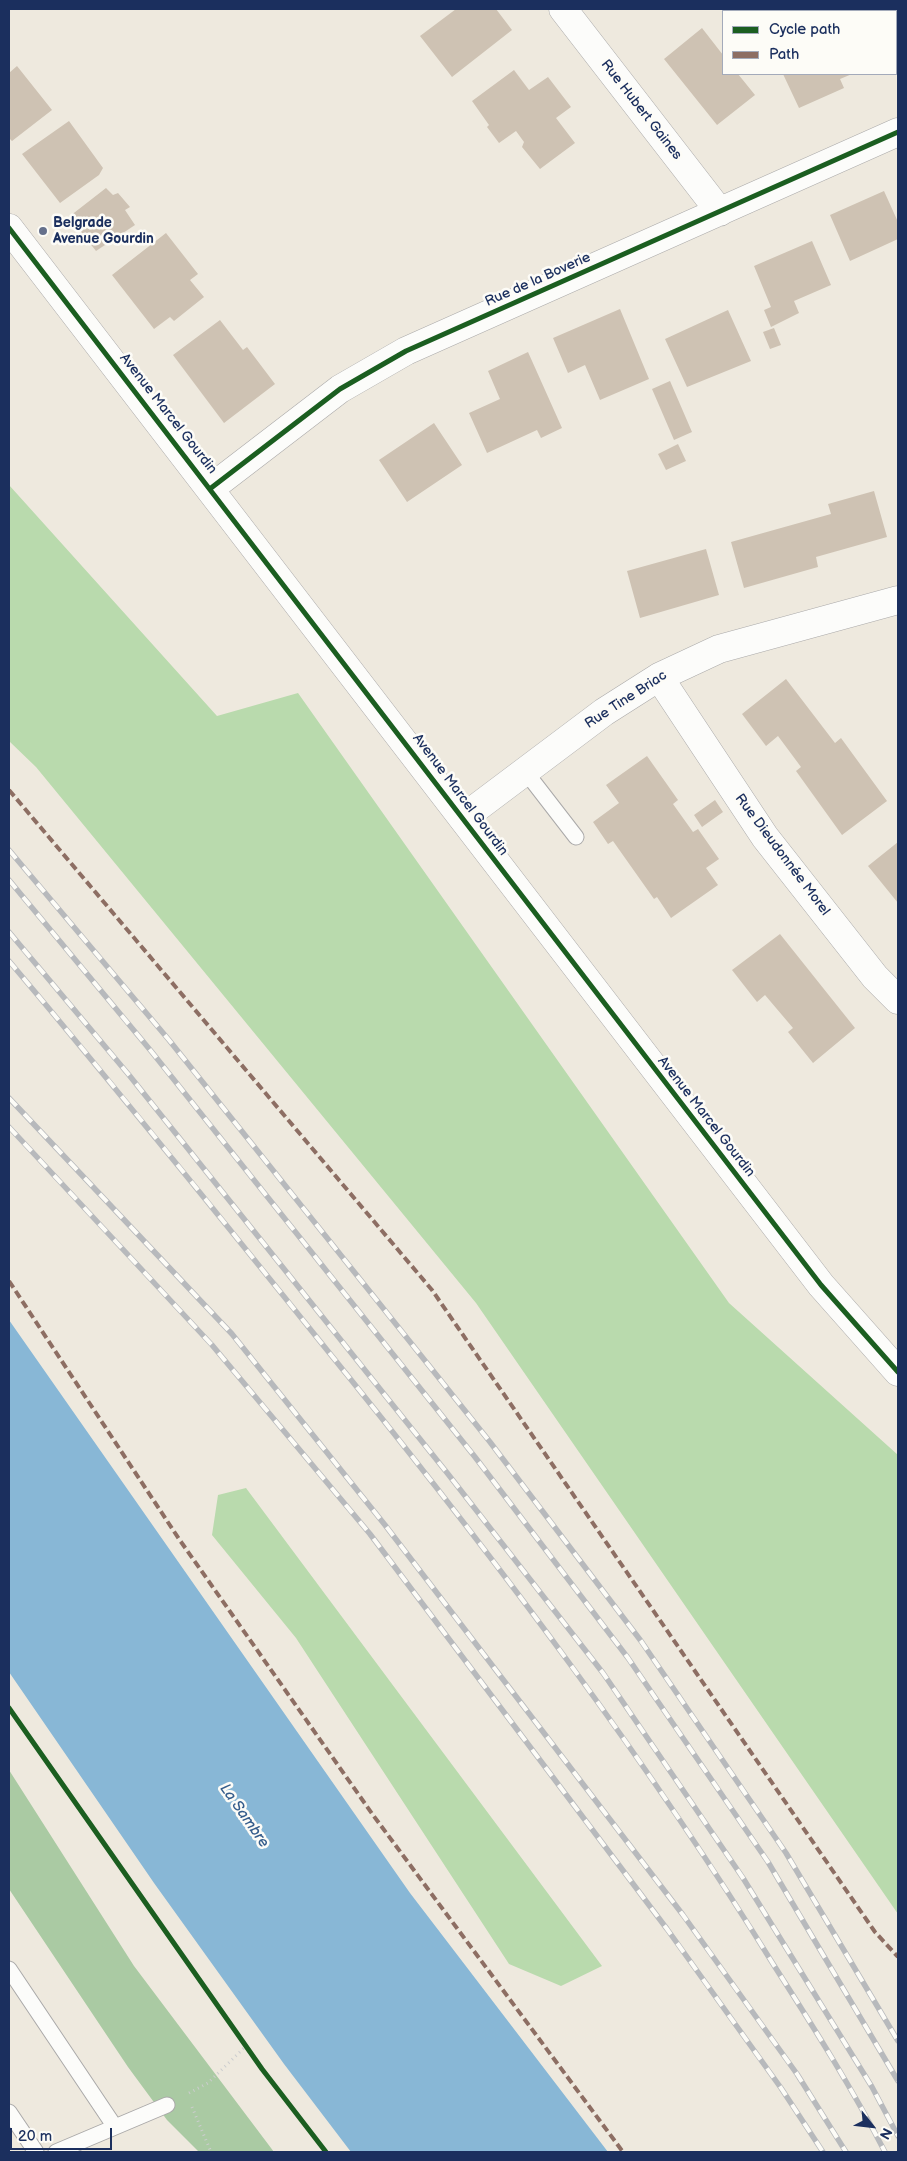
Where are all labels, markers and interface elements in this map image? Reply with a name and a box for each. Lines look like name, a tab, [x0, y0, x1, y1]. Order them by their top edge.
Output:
legend	[722, 10, 897, 75]
text: Cycle path	[769, 20, 840, 39]
text: Path	[769, 45, 799, 64]
street label: Rue Hubert Gaines	[597, 57, 685, 163]
place label: Belgrade Avenue Gourdin	[53, 215, 154, 248]
marker: Belgrade Avenue Gourdin	[37, 225, 49, 237]
street label: Rue de la Boverie	[483, 249, 593, 311]
street label: Avenue Marcel Gourdin	[116, 350, 220, 478]
street label: Rue Tine Briac	[582, 667, 670, 733]
street label: Avenue Marcel Gourdin	[409, 731, 511, 859]
street label: Rue Dieudonnée Morel	[731, 791, 833, 919]
street label: Avenue Marcel Gourdin	[654, 1053, 758, 1181]
water label: La Sambre	[216, 1781, 272, 1851]
north arrow	[847, 2101, 897, 2151]
scale bar	[12, 2118, 115, 2150]
text: N	[876, 2125, 896, 2142]
text: 20 m	[18, 2127, 52, 2146]

